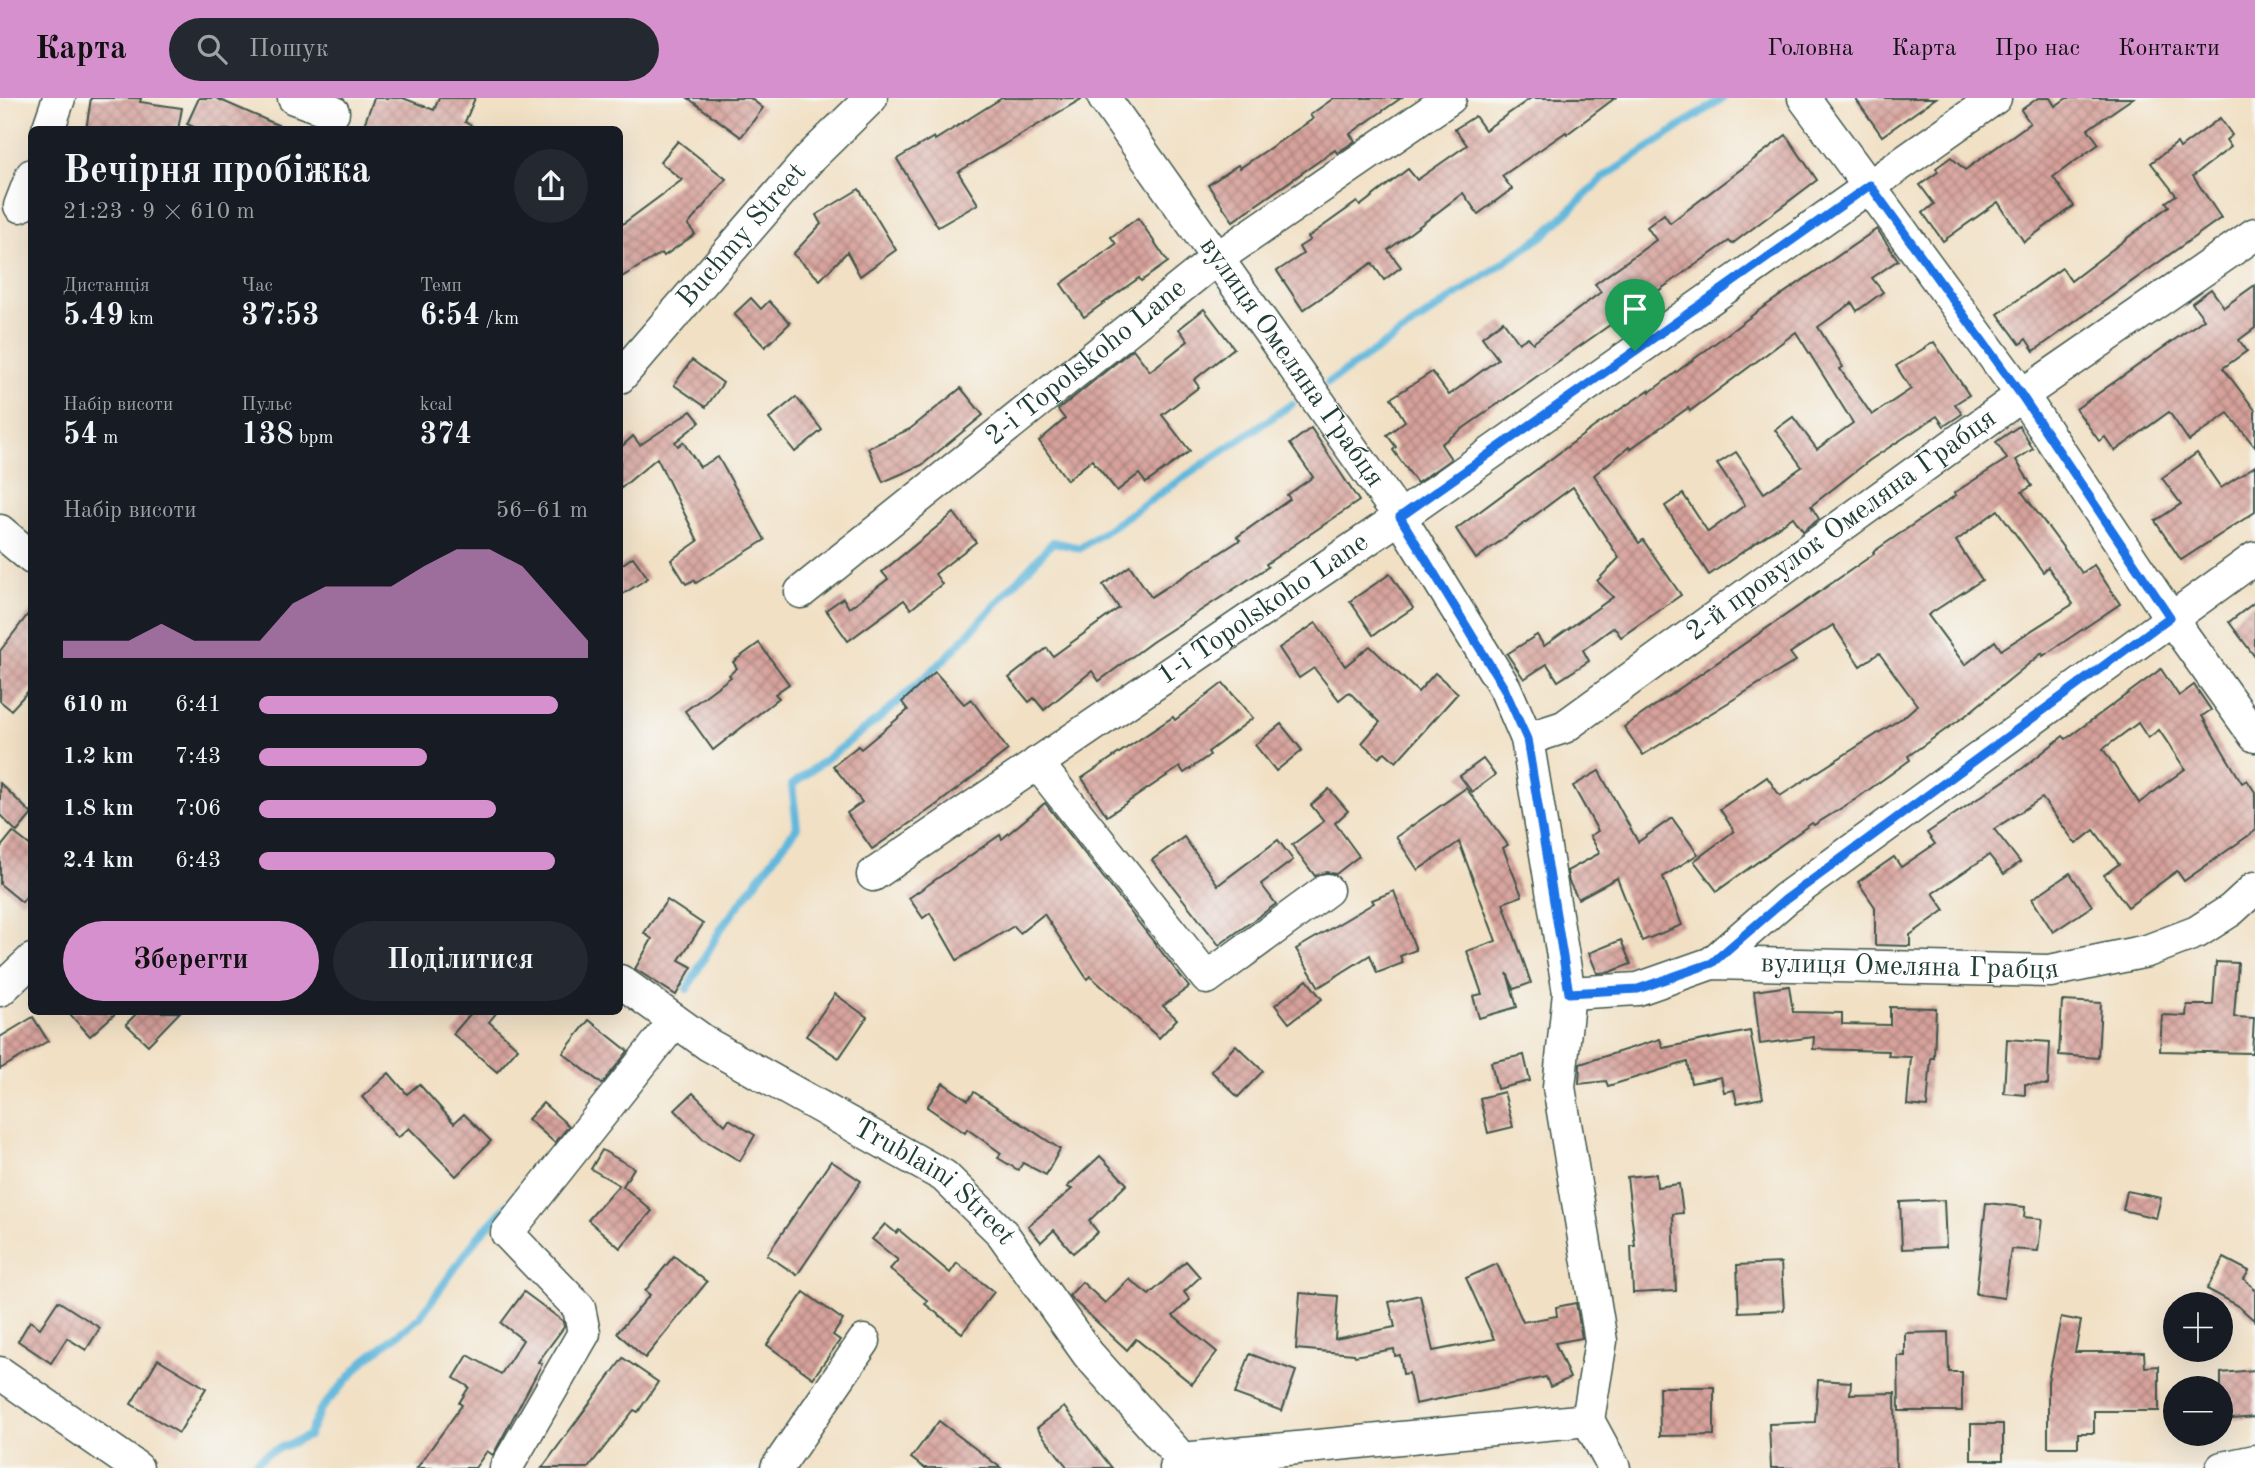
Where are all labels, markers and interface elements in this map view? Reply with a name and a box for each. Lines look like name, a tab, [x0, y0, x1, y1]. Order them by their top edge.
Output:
search box	[169, 18, 659, 81]
icon: search	[193, 30, 231, 68]
text: Карта	[35, 33, 127, 66]
text: Пошук	[249, 36, 329, 62]
text: Головна	[1767, 37, 1854, 61]
text: Карта	[1892, 37, 1957, 61]
text: Про нас	[1995, 37, 2080, 61]
text: Контакти	[2118, 37, 2220, 61]
button: share	[514, 149, 588, 223]
text: Вечірня пробіжка	[63, 153, 371, 191]
street label: Buchmy Street	[673, 158, 812, 313]
text: 21:23 · 9 × 610 m	[63, 200, 255, 223]
street label: вулиця Омеляна Грабця	[1193, 233, 1388, 493]
street label: 2-i Topolskoho Lane	[981, 274, 1192, 452]
text: Дистанція	[63, 277, 150, 296]
text: Час	[241, 277, 273, 296]
text: Темп	[420, 277, 462, 296]
pin	[1605, 279, 1665, 351]
icon: arrive	[1616, 290, 1654, 328]
text: 5.49	[63, 301, 124, 331]
text: 37:53	[241, 301, 319, 331]
text: 6:54	[420, 301, 480, 331]
text: km	[124, 310, 154, 329]
text: /km	[480, 310, 519, 329]
text: Набір висоти	[63, 396, 173, 415]
text: Пульс	[241, 396, 292, 415]
text: kcal	[420, 396, 452, 415]
street label: 2-й провулок Омеляна Грабця	[1682, 404, 2002, 647]
text: 54	[63, 420, 98, 450]
text: 138	[241, 420, 294, 450]
text: 374	[420, 420, 472, 450]
text: m	[98, 429, 118, 448]
text: bpm	[294, 429, 334, 448]
text: Набір висоти	[63, 499, 197, 522]
text: 56–61 m	[496, 499, 588, 522]
street label: 1-i Topolskoho Lane	[1153, 528, 1374, 691]
text: 610 m	[63, 693, 128, 716]
text: 6:41	[175, 693, 221, 716]
text: 1.2 km	[63, 745, 134, 768]
text: 7:43	[175, 745, 221, 768]
text: 1.8 km	[63, 797, 134, 820]
text: 7:06	[175, 797, 221, 820]
text: 2.4 km	[63, 849, 134, 872]
text: 6:43	[175, 849, 221, 872]
button: Зберегти	[63, 921, 319, 1001]
button: Поділитися	[333, 921, 588, 1001]
street label: вулиця Омеляна Грабця	[1760, 950, 2062, 986]
street label: Trublaini Street	[848, 1114, 1020, 1250]
map controls	[2163, 1292, 2233, 1446]
button: +	[2163, 1292, 2233, 1362]
button: −	[2163, 1376, 2233, 1446]

